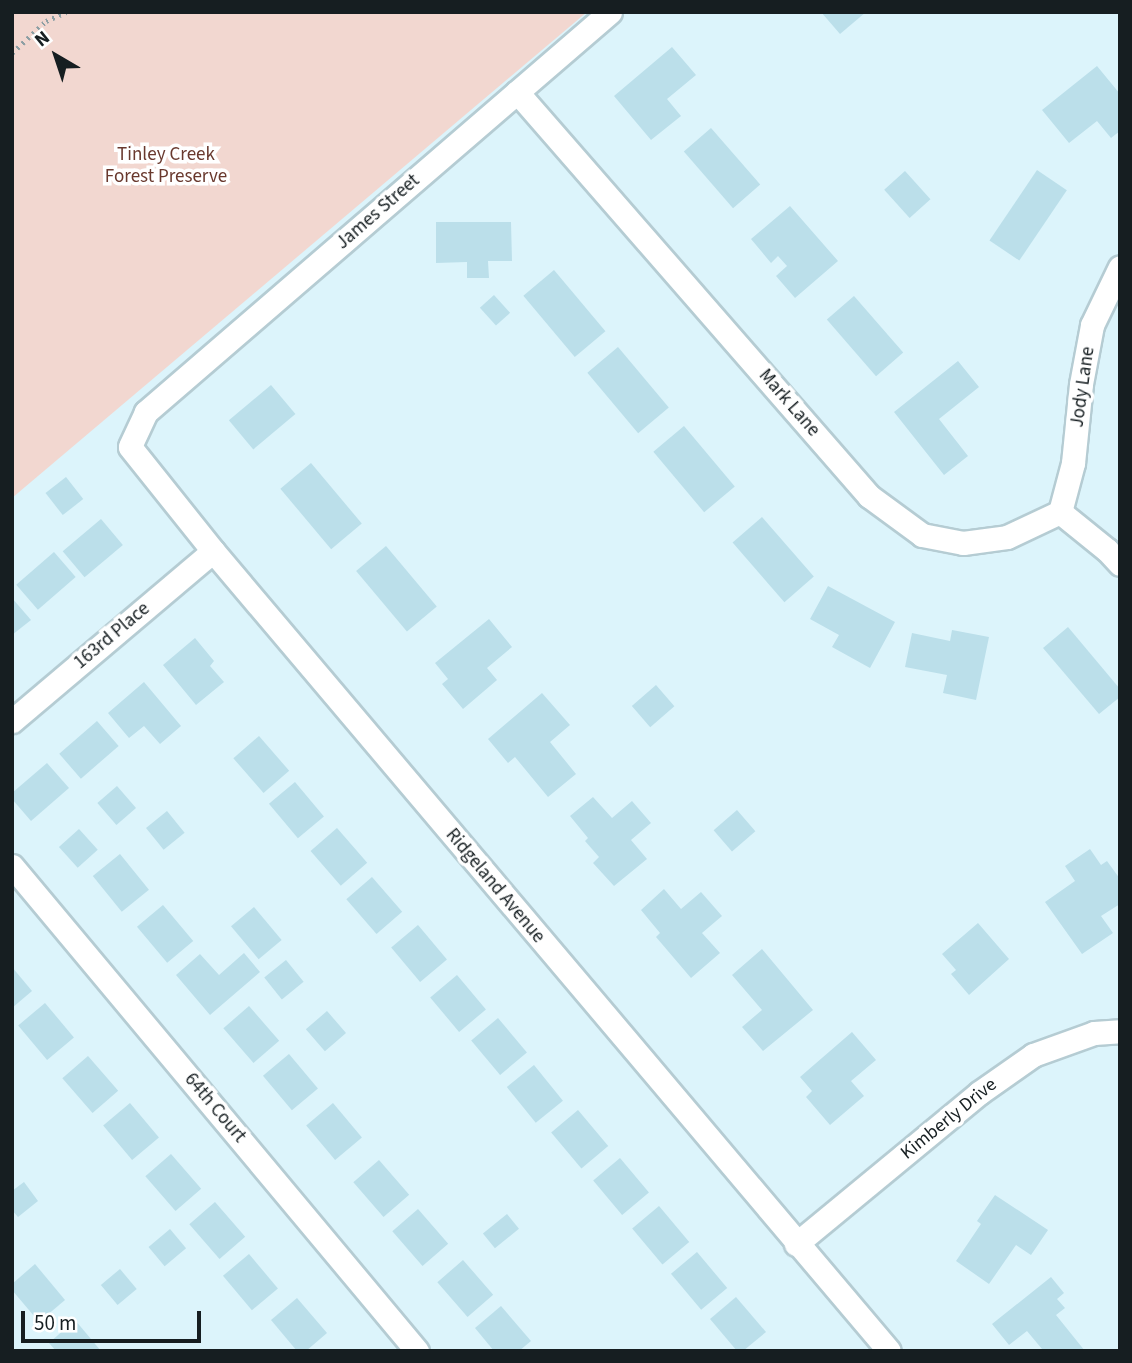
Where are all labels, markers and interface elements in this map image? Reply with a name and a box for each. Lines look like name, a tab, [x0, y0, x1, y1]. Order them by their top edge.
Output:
north arrow	[21, 21, 91, 91]
text: N	[29, 25, 56, 54]
park label: Tinley Creek Forest Preserve	[105, 144, 227, 188]
street label: James Street	[332, 170, 424, 254]
street label: Jody Lane	[1066, 345, 1100, 429]
street label: Mark Lane	[754, 365, 824, 441]
street label: 163rd Place	[69, 598, 155, 674]
street label: Ridgeland Avenue	[440, 824, 550, 948]
street label: 64th Court	[179, 1069, 251, 1147]
street label: Kimberly Drive	[896, 1073, 1002, 1165]
scale bar	[24, 1296, 205, 1340]
text: 50 m	[34, 1308, 76, 1338]

